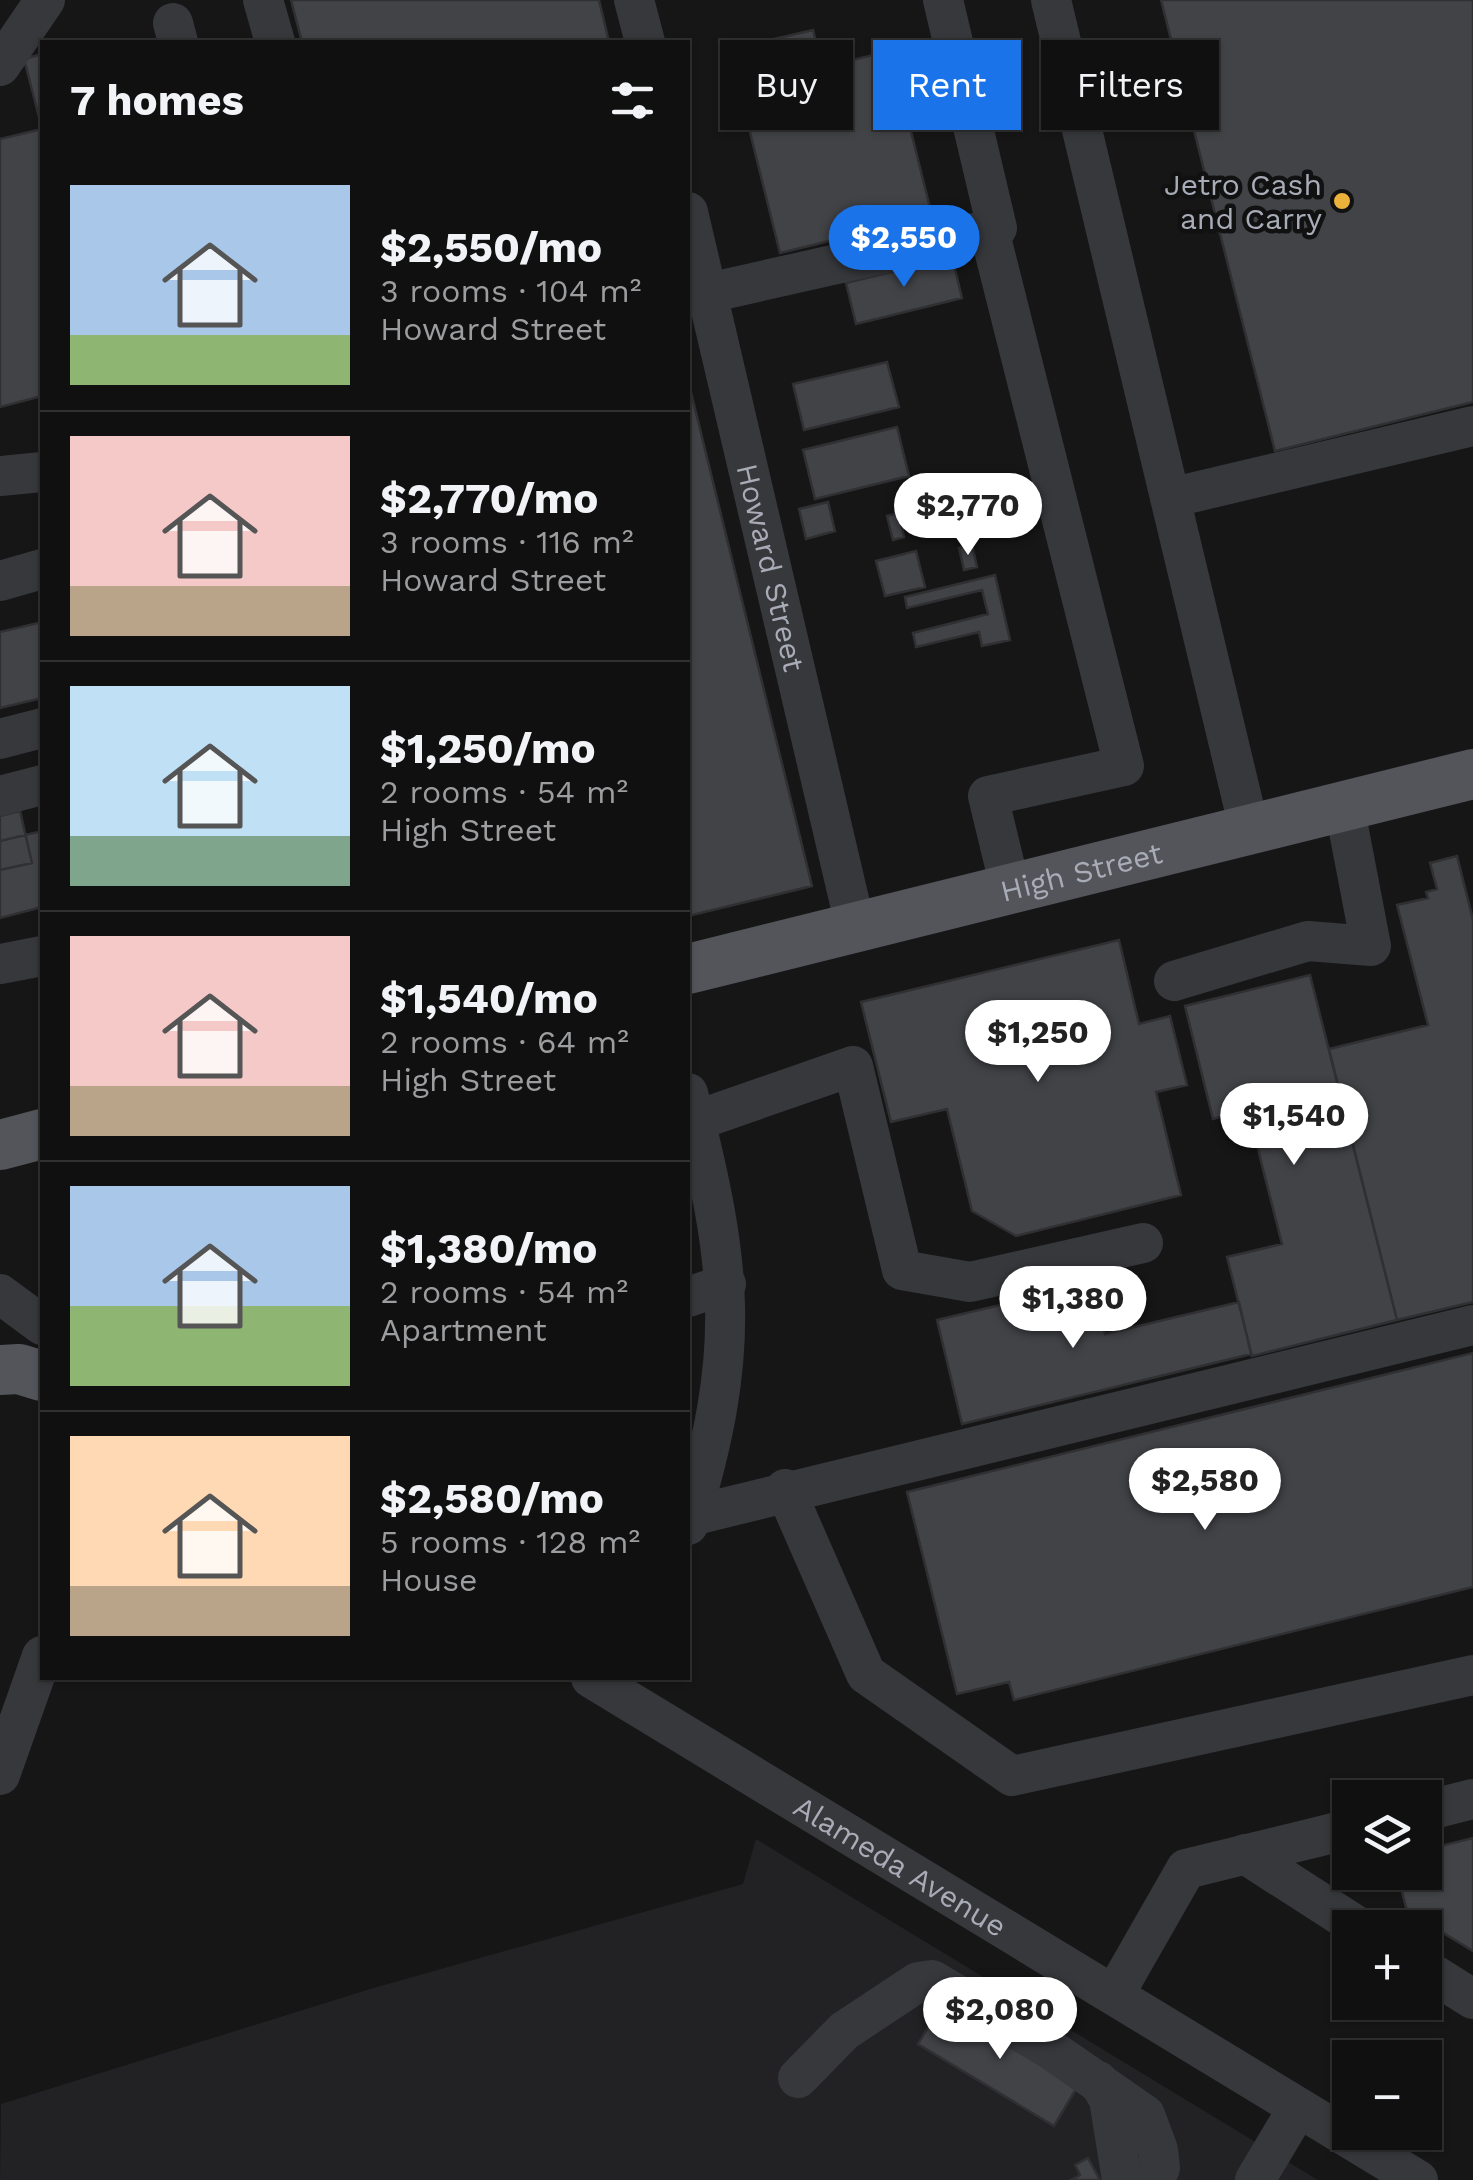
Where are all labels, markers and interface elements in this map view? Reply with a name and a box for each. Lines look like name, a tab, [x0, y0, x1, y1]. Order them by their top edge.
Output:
chip: Buy	[720, 40, 853, 130]
chip: Rent	[873, 40, 1021, 130]
chip: Filters	[1041, 40, 1219, 130]
icon: filters	[605, 73, 660, 128]
text: 7 homes	[70, 76, 244, 125]
place label: Jetro Cash and Carry	[1164, 167, 1323, 236]
marker: Jetro Cash and Carry	[1331, 190, 1353, 212]
pin: $2,550	[823, 205, 985, 290]
text: $2,550	[851, 218, 957, 256]
text: $2,550/mo	[380, 223, 602, 272]
icon: home	[150, 225, 270, 345]
text: 3 rooms · 104 m²	[380, 272, 641, 310]
text: Howard Street	[380, 310, 606, 348]
street label: Howard Street	[730, 460, 813, 675]
pin: $2,770	[887, 473, 1049, 558]
text: $2,770/mo	[380, 474, 598, 523]
icon: home	[150, 476, 270, 596]
text: $2,770	[916, 486, 1020, 524]
text: 3 rooms · 116 m²	[380, 523, 634, 561]
text: Howard Street	[380, 561, 606, 599]
text: $1,250/mo	[380, 724, 596, 773]
icon: home	[150, 726, 270, 846]
text: 2 rooms · 54 m²	[380, 773, 628, 811]
text: High Street	[380, 811, 556, 849]
street label: High Street	[997, 834, 1166, 908]
text: $1,540/mo	[380, 974, 598, 1023]
icon: home	[150, 976, 270, 1096]
pin: $1,250	[957, 1000, 1119, 1085]
text: $1,250	[987, 1013, 1089, 1051]
text: 2 rooms · 64 m²	[380, 1023, 629, 1061]
text: High Street	[380, 1061, 556, 1099]
pin: $1,540	[1213, 1083, 1375, 1168]
text: $1,540	[1242, 1096, 1346, 1134]
text: $1,380/mo	[380, 1224, 597, 1273]
icon: home	[150, 1226, 270, 1346]
pin: $1,380	[992, 1266, 1154, 1351]
text: 2 rooms · 54 m²	[380, 1273, 628, 1311]
text: $1,380	[1021, 1279, 1125, 1317]
text: Apartment	[380, 1311, 547, 1349]
pin: $2,580	[1124, 1448, 1286, 1533]
text: $2,580	[1151, 1461, 1259, 1499]
text: $2,580/mo	[380, 1474, 604, 1523]
icon: home	[150, 1476, 270, 1596]
text: 5 rooms · 128 m²	[380, 1523, 640, 1561]
text: House	[380, 1561, 478, 1599]
map controls	[1332, 1780, 1442, 2150]
button: layers	[1332, 1780, 1442, 1890]
street label: Alameda Avenue	[788, 1788, 1013, 1944]
button: +	[1332, 1910, 1442, 2020]
pin: $2,080	[919, 1977, 1081, 2062]
text: $2,080	[945, 1990, 1055, 2028]
button: −	[1332, 2040, 1442, 2150]

